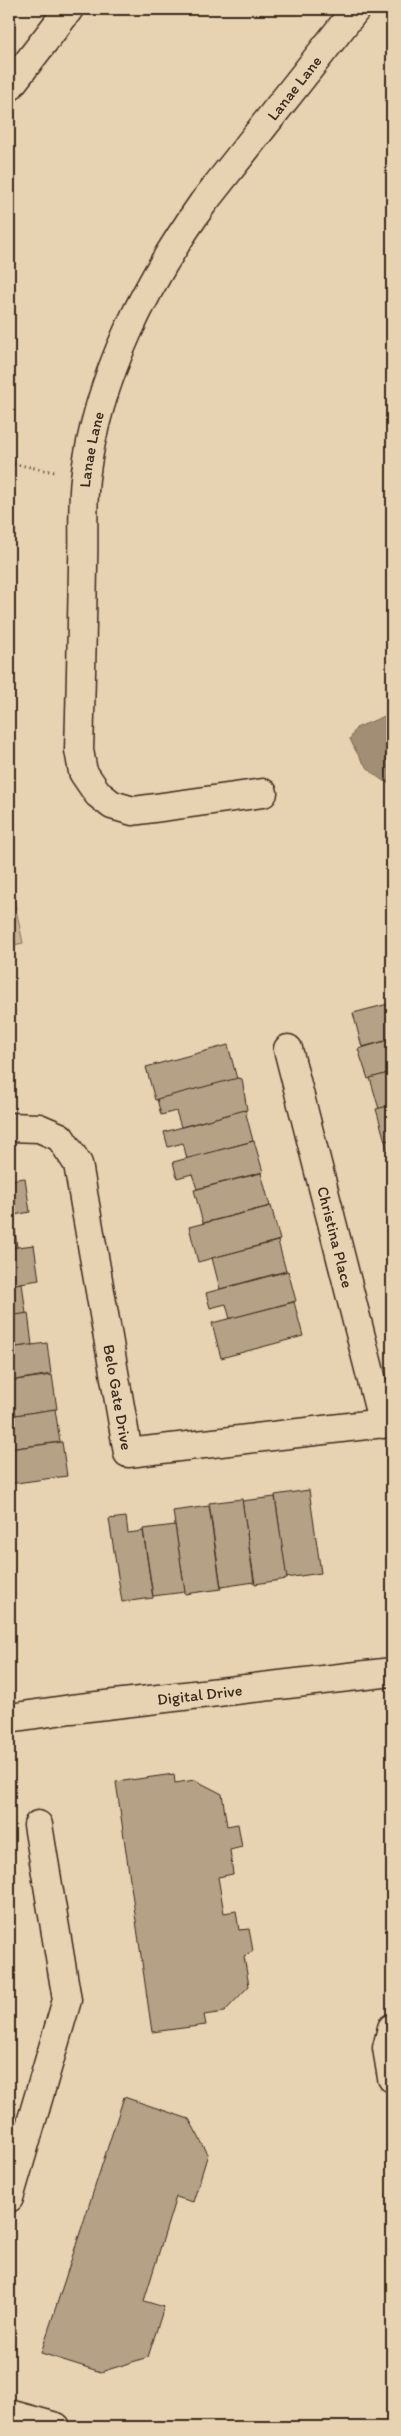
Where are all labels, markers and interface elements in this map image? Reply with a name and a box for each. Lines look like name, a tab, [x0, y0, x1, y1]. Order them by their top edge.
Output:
street label: Lanae Lane	[263, 52, 325, 124]
street label: Lanae Lane	[75, 409, 108, 488]
street label: Christina Place	[314, 1184, 358, 1290]
street label: Belo Gate Drive	[100, 1343, 137, 1452]
street label: Digital Drive	[156, 1680, 243, 1709]

